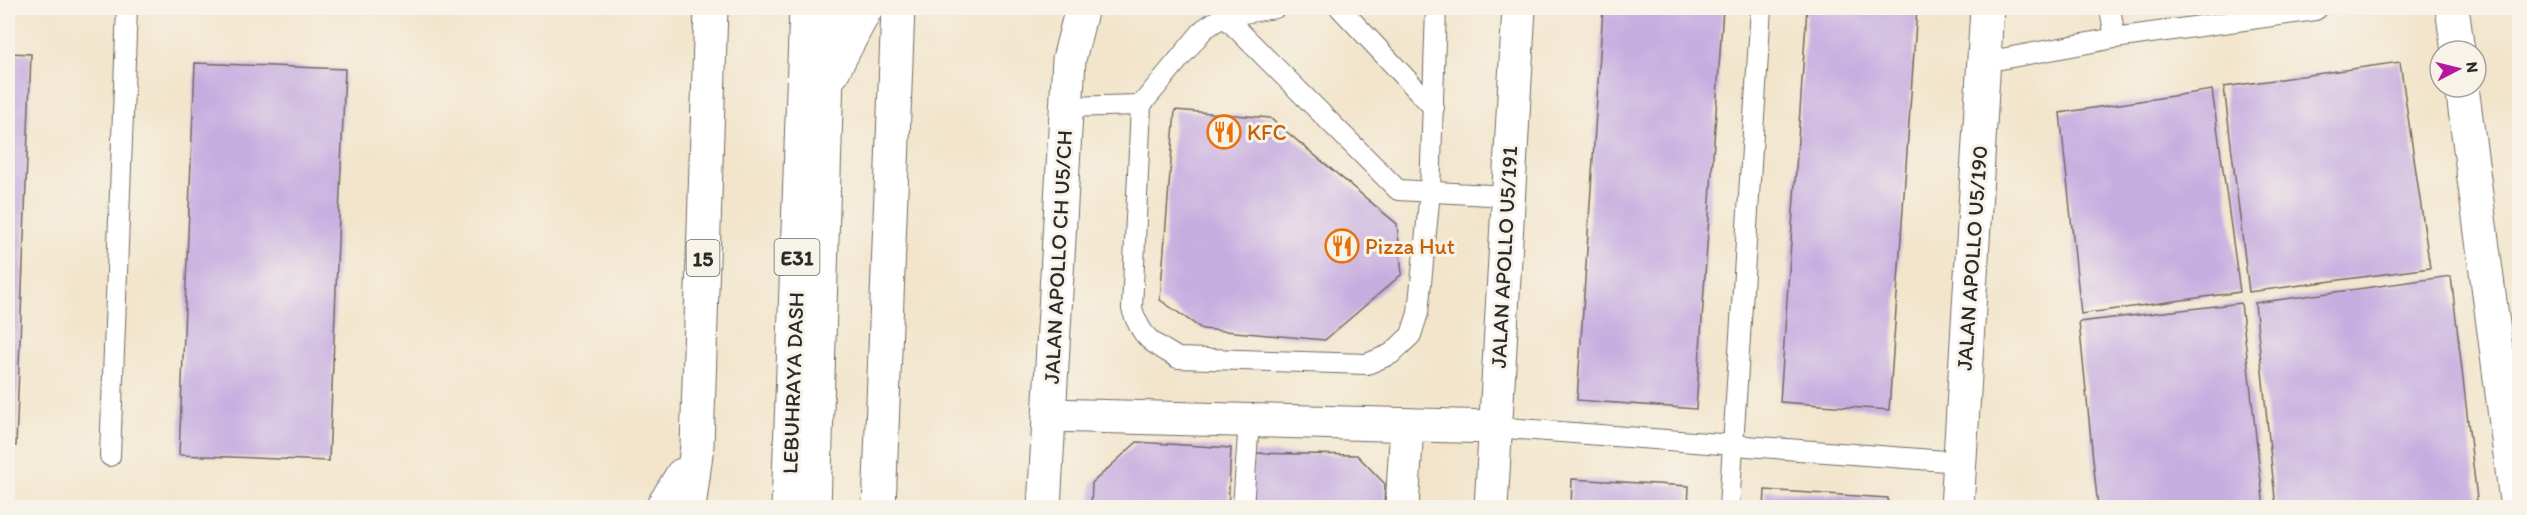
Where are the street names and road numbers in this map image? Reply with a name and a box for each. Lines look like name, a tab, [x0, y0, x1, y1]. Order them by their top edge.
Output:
street label: JALAN APOLLO CH U5/CH	[1038, 129, 1078, 385]
street label: JALAN APOLLO U5/190	[1951, 144, 1993, 372]
street label: JALAN APOLLO U5/191	[1485, 145, 1523, 369]
road number: E31	[774, 239, 820, 275]
road number: 15	[686, 240, 720, 276]
street label: LEBUHRAYA DASH	[776, 292, 810, 474]

